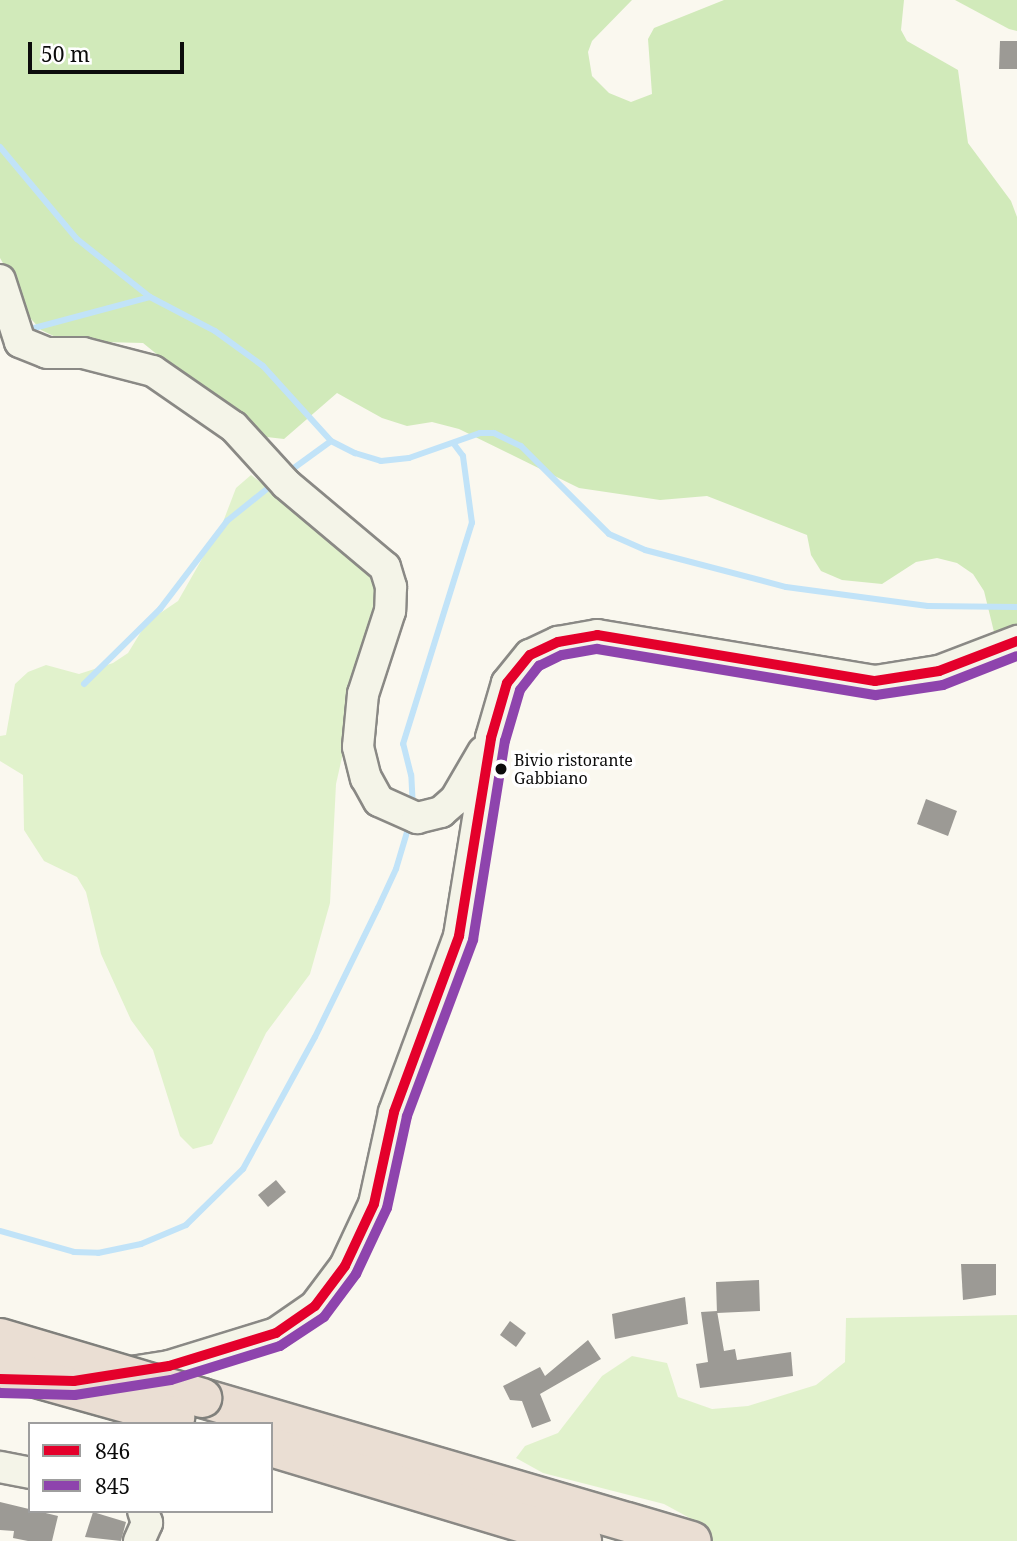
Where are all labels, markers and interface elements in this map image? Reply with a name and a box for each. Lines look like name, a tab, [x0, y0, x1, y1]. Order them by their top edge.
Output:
scale bar	[32, 28, 187, 72]
text: 50 m	[41, 40, 90, 68]
place label: Bivio ristorante Gabbiano	[514, 750, 633, 788]
marker: Bivio ristorante Gabbiano	[494, 762, 508, 776]
legend	[28, 1422, 273, 1513]
text: 846	[95, 1437, 130, 1465]
text: 845	[95, 1472, 130, 1500]

